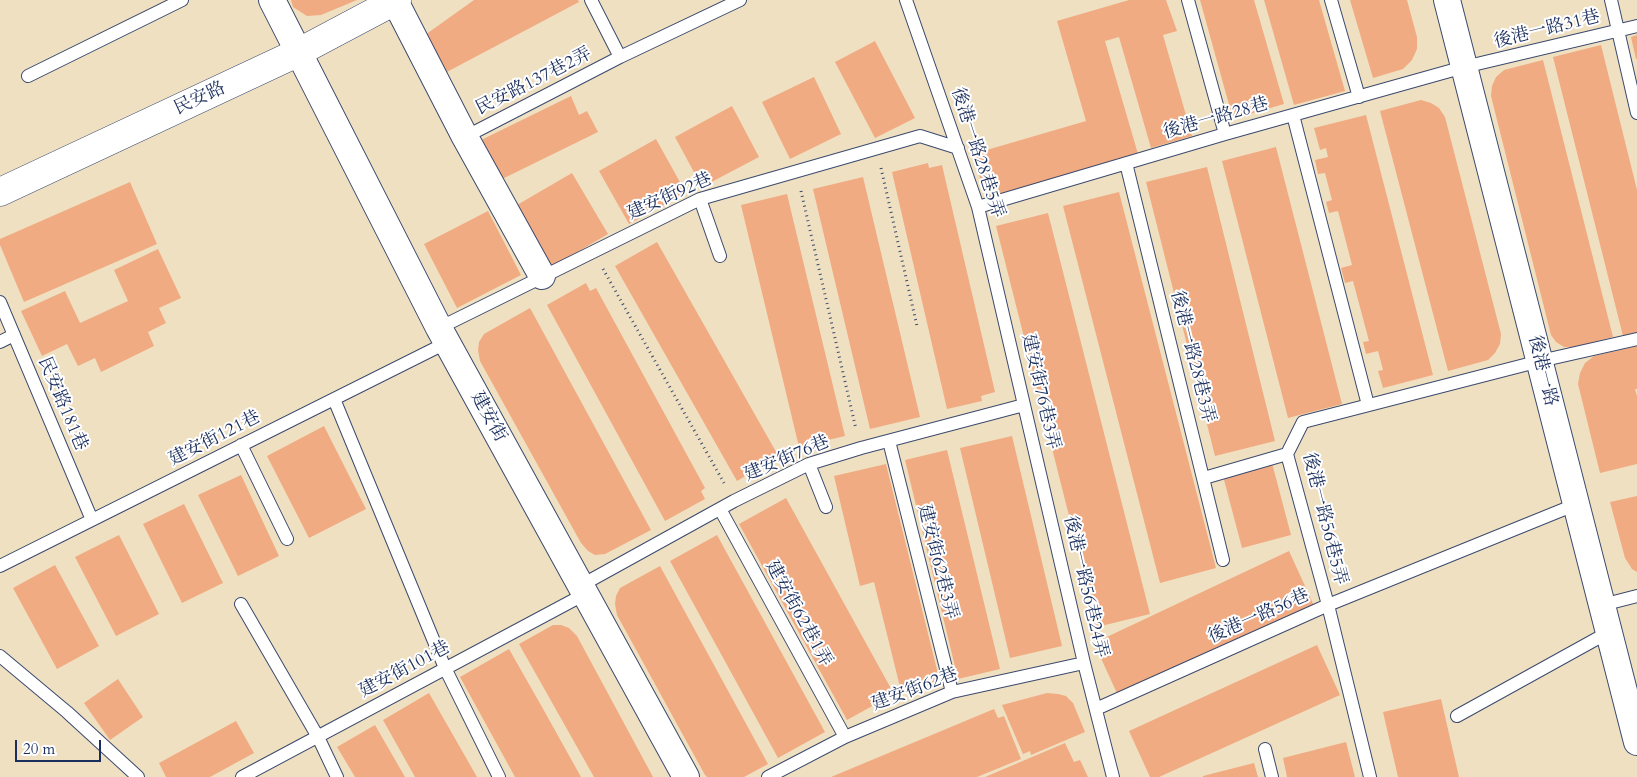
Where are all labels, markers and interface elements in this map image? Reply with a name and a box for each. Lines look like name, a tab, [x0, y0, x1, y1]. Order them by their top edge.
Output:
street label: 後港一路31巷	[1492, 6, 1602, 54]
street label: 民安路137巷2弄	[473, 44, 595, 120]
street label: 民安路	[171, 78, 229, 120]
street label: 後港一路28巷5弄	[946, 85, 1008, 221]
street label: 後港一路28巷	[1161, 94, 1271, 144]
street label: 建安街92巷	[624, 169, 716, 225]
street label: 後港一路28巷3弄	[1165, 289, 1219, 425]
street label: 建安街76巷3弄	[1016, 332, 1064, 452]
street label: 後港一路	[1523, 333, 1561, 409]
street label: 民安路181巷	[33, 354, 91, 454]
street label: 建安街	[465, 388, 511, 446]
street label: 建安街121巷	[166, 407, 264, 471]
street label: 建安街76巷	[741, 431, 833, 487]
street label: 後港一路56巷5弄	[1297, 451, 1351, 587]
street label: 建安街62巷3弄	[912, 502, 962, 622]
street label: 後港一路56巷24弄	[1058, 514, 1112, 660]
street label: 建安街62巷1弄	[760, 557, 836, 671]
street label: 後港一路56巷	[1205, 585, 1313, 649]
street label: 建安街101巷	[356, 637, 454, 703]
street label: 建安街62巷	[869, 664, 961, 716]
scale bar	[18, 730, 104, 762]
text: 20 m	[23, 739, 55, 759]

